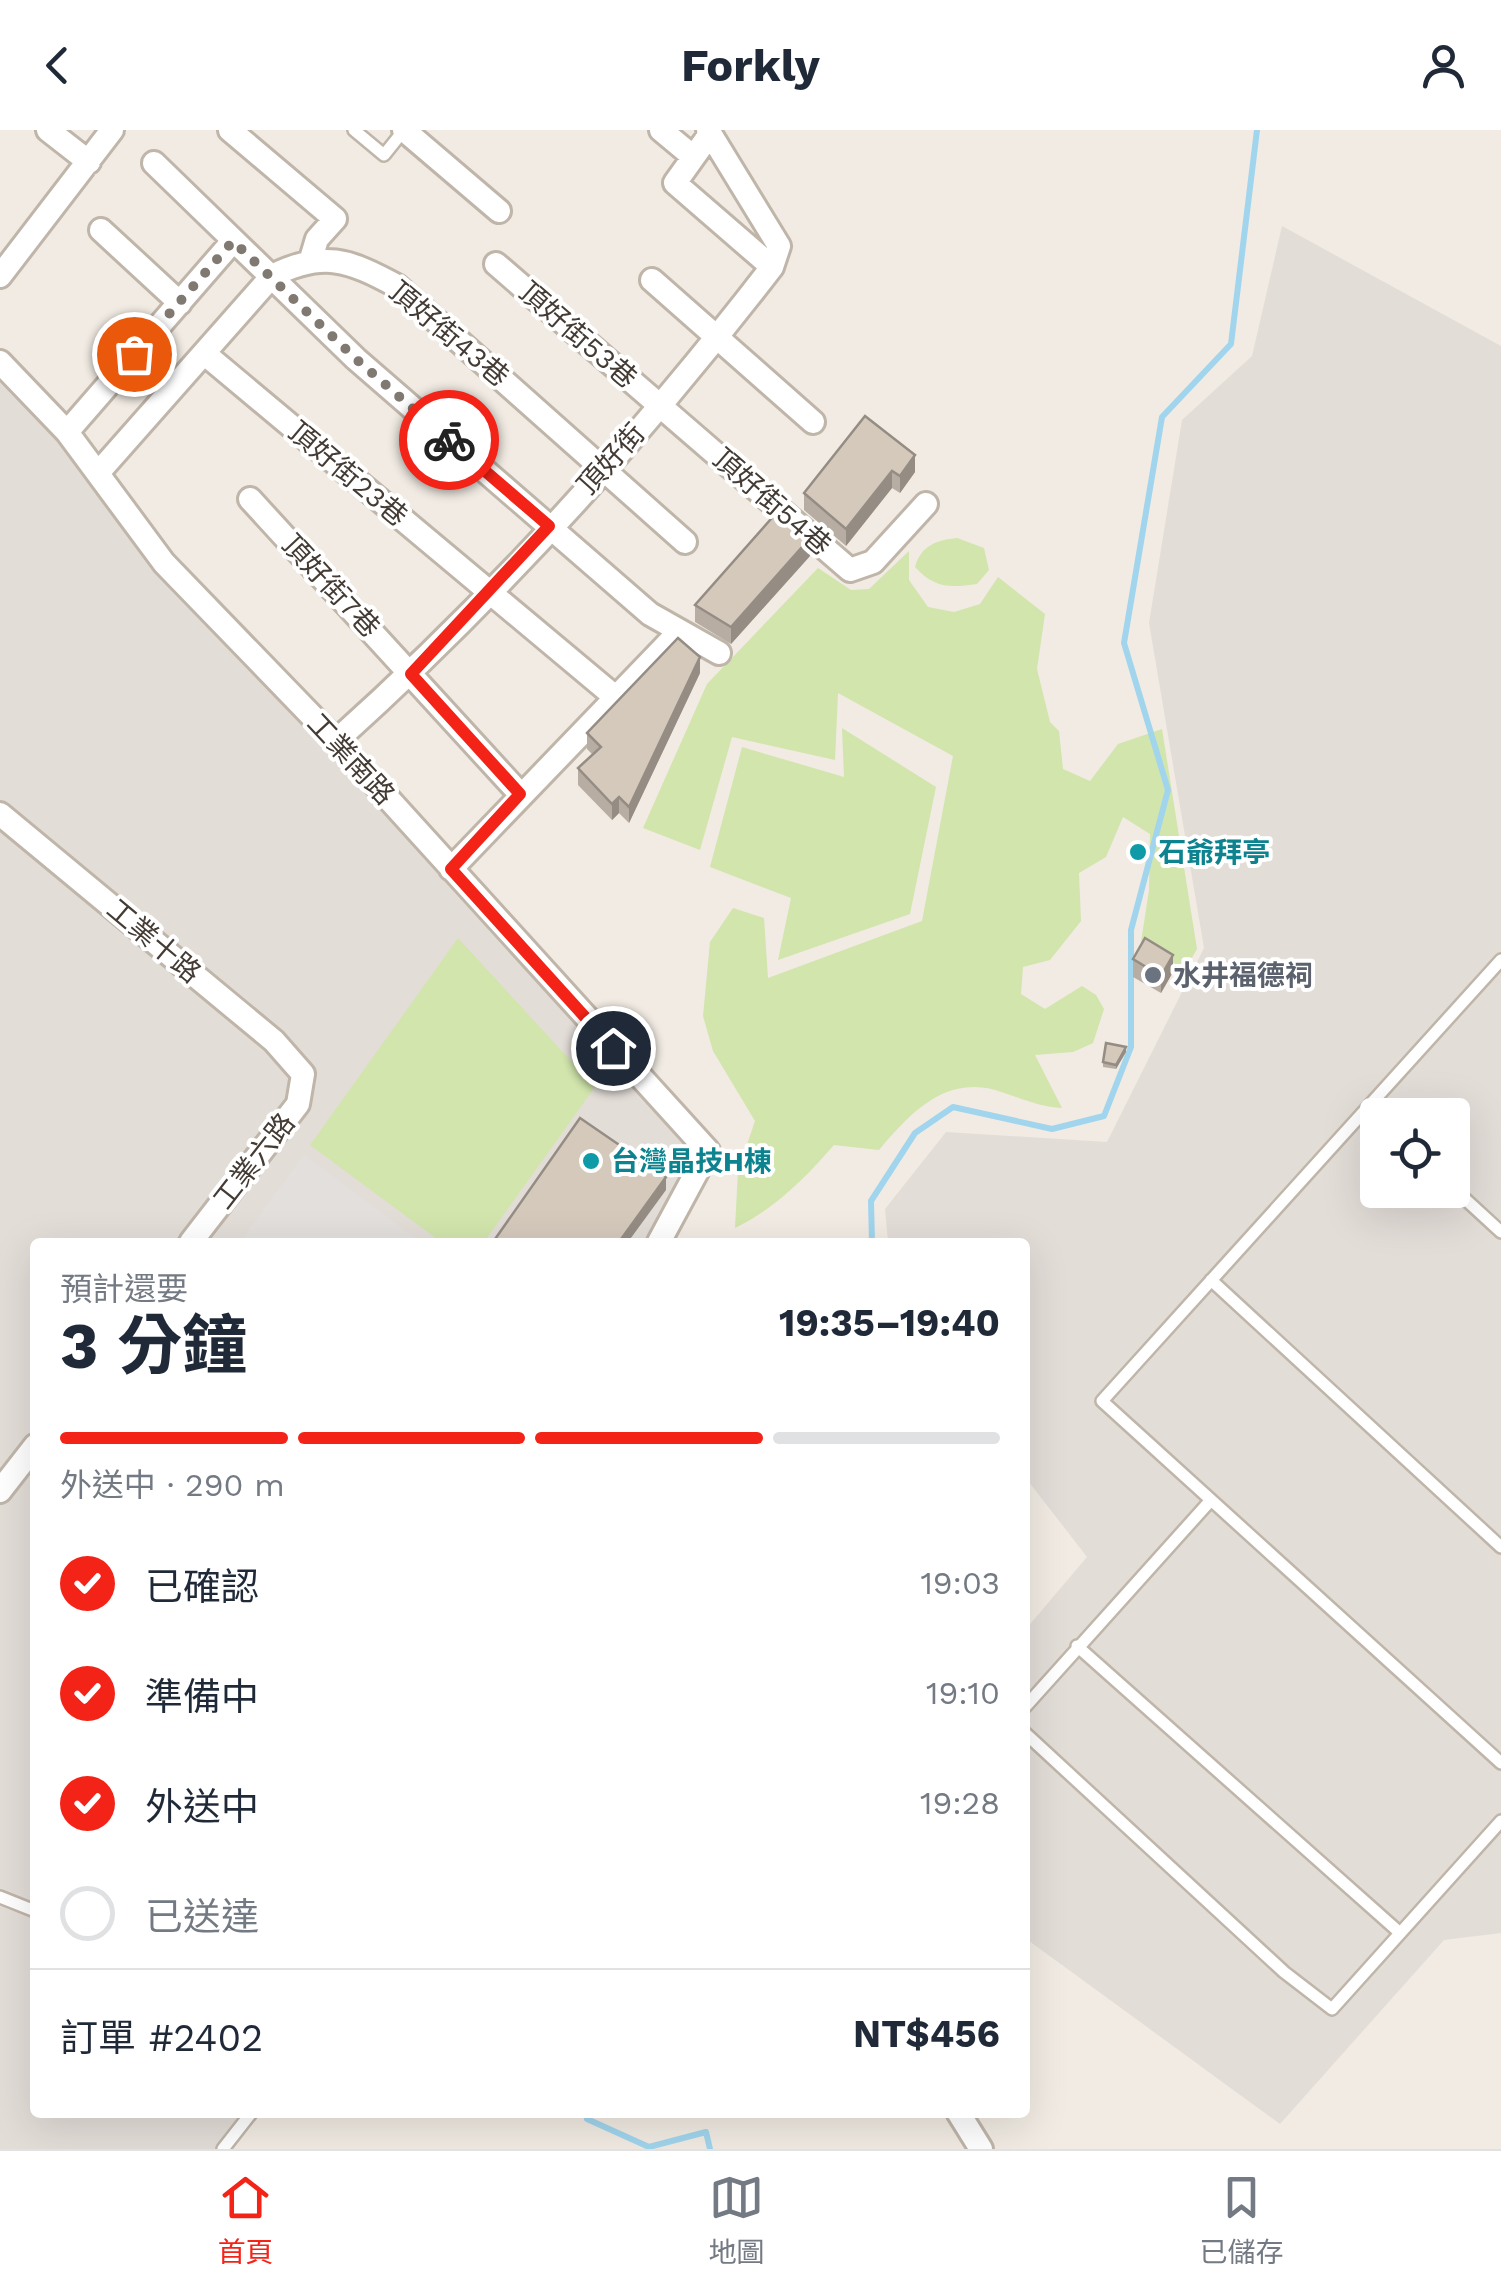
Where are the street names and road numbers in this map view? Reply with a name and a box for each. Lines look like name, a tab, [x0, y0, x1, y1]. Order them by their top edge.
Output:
street label: 頂好街43巷	[383, 275, 515, 393]
street label: 頂好街53巷	[513, 275, 643, 395]
street label: 頂好街23巷	[282, 415, 414, 533]
street label: 頂好街	[571, 417, 651, 501]
street label: 頂好街54巷	[706, 442, 838, 562]
street label: 頂好街7巷	[275, 528, 387, 644]
street label: 工業南路	[301, 707, 401, 811]
street label: 工業十路	[100, 892, 208, 990]
street label: 工業六路	[207, 1107, 301, 1215]

